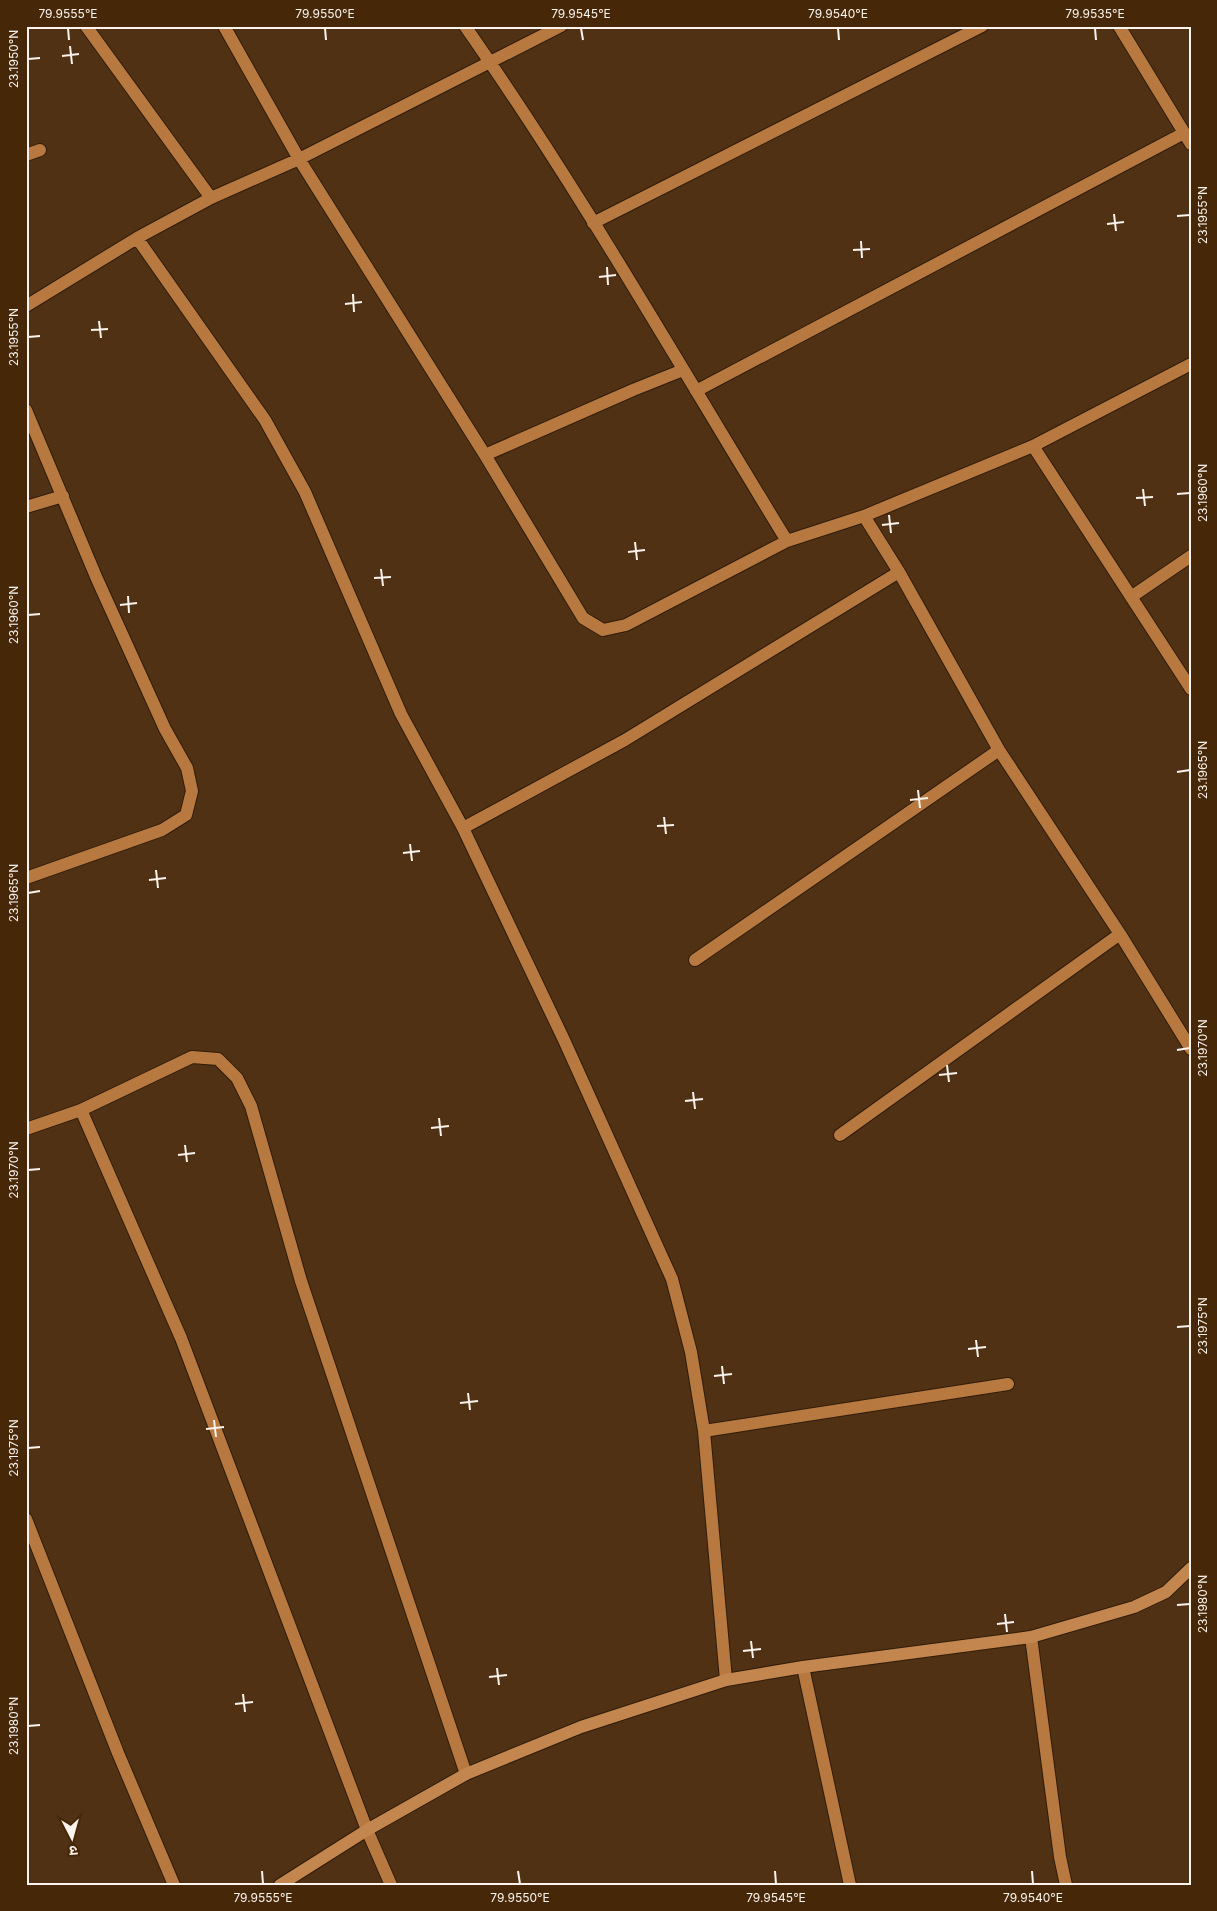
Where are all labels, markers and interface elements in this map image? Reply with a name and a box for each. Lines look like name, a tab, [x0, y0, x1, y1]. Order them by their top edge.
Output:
text: 79.9555°E	[38, 6, 98, 21]
text: 79.9550°E	[295, 6, 355, 21]
text: 79.9545°E	[551, 6, 611, 21]
text: 79.9540°E	[808, 6, 868, 21]
text: 79.9535°E	[1065, 6, 1125, 21]
text: 23.1950°N	[6, 30, 21, 88]
text: 23.1955°N	[1195, 186, 1210, 244]
text: 23.1955°N	[6, 308, 21, 366]
text: 23.1960°N	[1195, 464, 1210, 522]
text: 23.1960°N	[6, 586, 21, 644]
text: 23.1965°N	[1195, 741, 1210, 799]
text: 23.1965°N	[6, 864, 21, 922]
text: 23.1970°N	[1195, 1019, 1210, 1077]
text: 23.1970°N	[6, 1141, 21, 1199]
text: 23.1975°N	[1195, 1297, 1210, 1355]
text: 23.1975°N	[6, 1419, 21, 1477]
text: 23.1980°N	[1195, 1575, 1210, 1633]
text: 23.1980°N	[6, 1697, 21, 1755]
north arrow	[48, 1814, 98, 1864]
text: उ	[68, 1843, 78, 1860]
text: 79.9555°E	[233, 1890, 293, 1905]
text: 79.9550°E	[490, 1890, 550, 1905]
text: 79.9545°E	[746, 1890, 806, 1905]
text: 79.9540°E	[1003, 1890, 1063, 1905]

